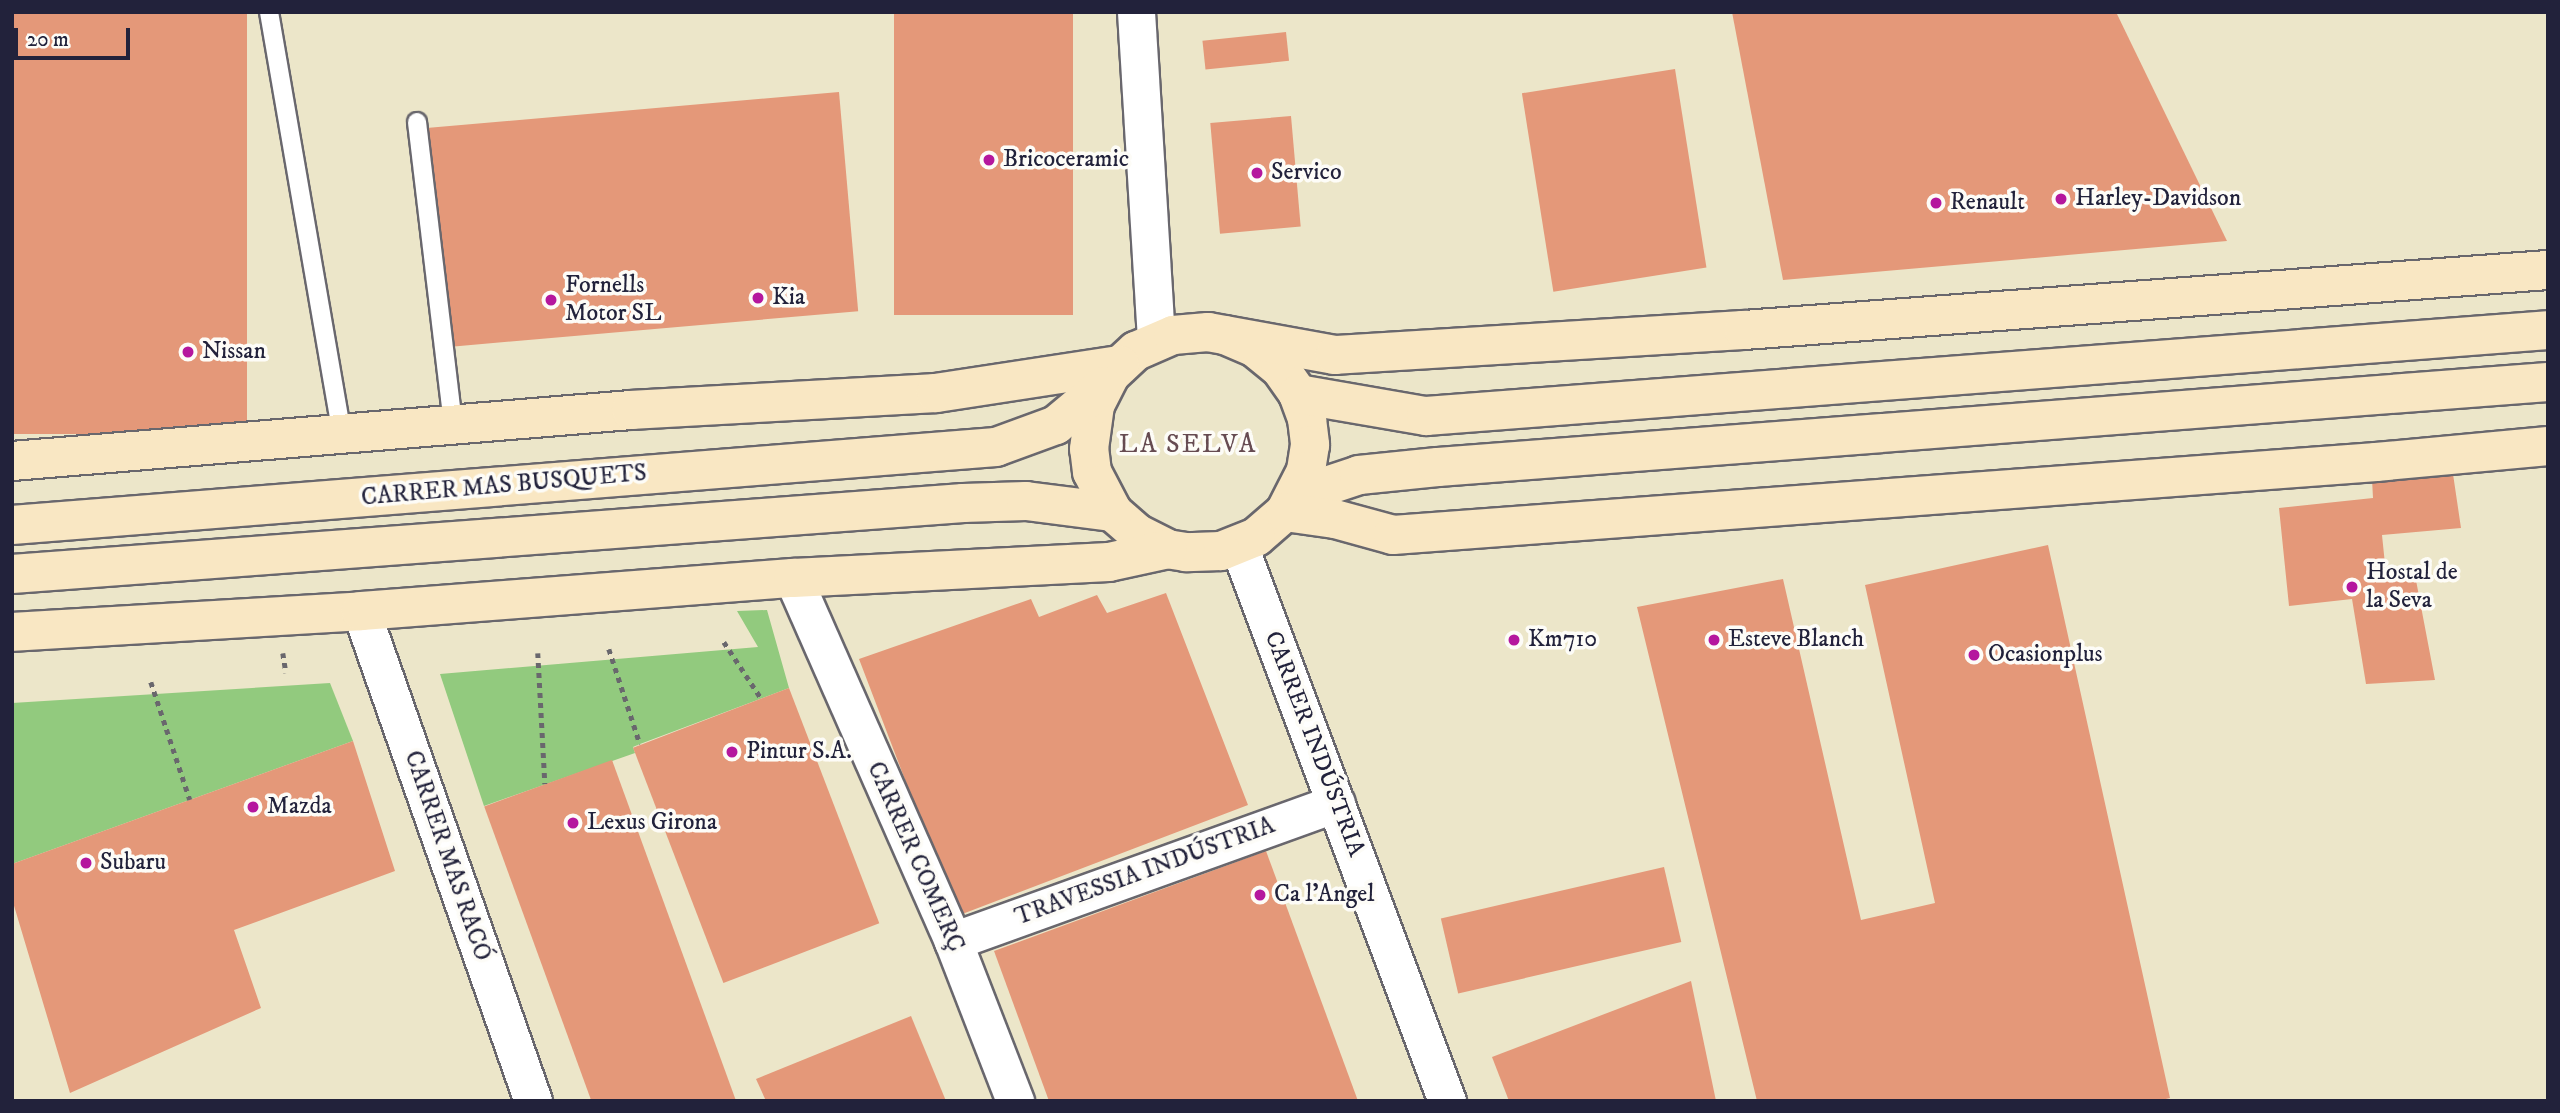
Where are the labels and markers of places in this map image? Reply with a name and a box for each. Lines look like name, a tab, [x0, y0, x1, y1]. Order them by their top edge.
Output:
place label: Bricoceramic	[1003, 146, 1129, 174]
marker: Bricoceramic	[981, 152, 997, 168]
place label: Servico	[1271, 159, 1342, 187]
marker: Servico	[1249, 165, 1265, 181]
place label: Harley-Davidson	[2075, 185, 2241, 213]
place label: Renault	[1950, 189, 2025, 217]
marker: Harley-Davidson	[2053, 191, 2069, 207]
marker: Renault	[1928, 195, 1944, 211]
place label: Fornells Motor SL	[565, 272, 661, 328]
place label: Kia	[772, 284, 805, 312]
marker: Kia	[750, 290, 766, 306]
marker: Fornells Motor SL	[543, 292, 559, 308]
place label: Nissan	[202, 338, 266, 366]
marker: Nissan	[180, 344, 196, 360]
place label: Hostal de la Seva	[2366, 559, 2458, 615]
marker: Hostal de la Seva	[2344, 579, 2360, 595]
place label: Km710	[1528, 626, 1597, 654]
place label: Esteve Blanch	[1728, 626, 1864, 654]
marker: Km710	[1506, 632, 1522, 648]
marker: Esteve Blanch	[1706, 632, 1722, 648]
place label: Ocasionplus	[1988, 641, 2103, 669]
marker: Ocasionplus	[1966, 647, 1982, 663]
place label: Pintur S.A.	[746, 738, 852, 766]
marker: Pintur S.A.	[724, 744, 740, 760]
place label: Mazda	[267, 793, 332, 821]
marker: Mazda	[245, 799, 261, 815]
place label: Lexus Girona	[587, 809, 717, 837]
marker: Lexus Girona	[565, 815, 581, 831]
place label: Subaru	[100, 849, 166, 877]
marker: Subaru	[78, 855, 94, 871]
place label: Ca l'Angel	[1274, 881, 1374, 909]
marker: Ca l'Angel	[1252, 887, 1268, 903]

